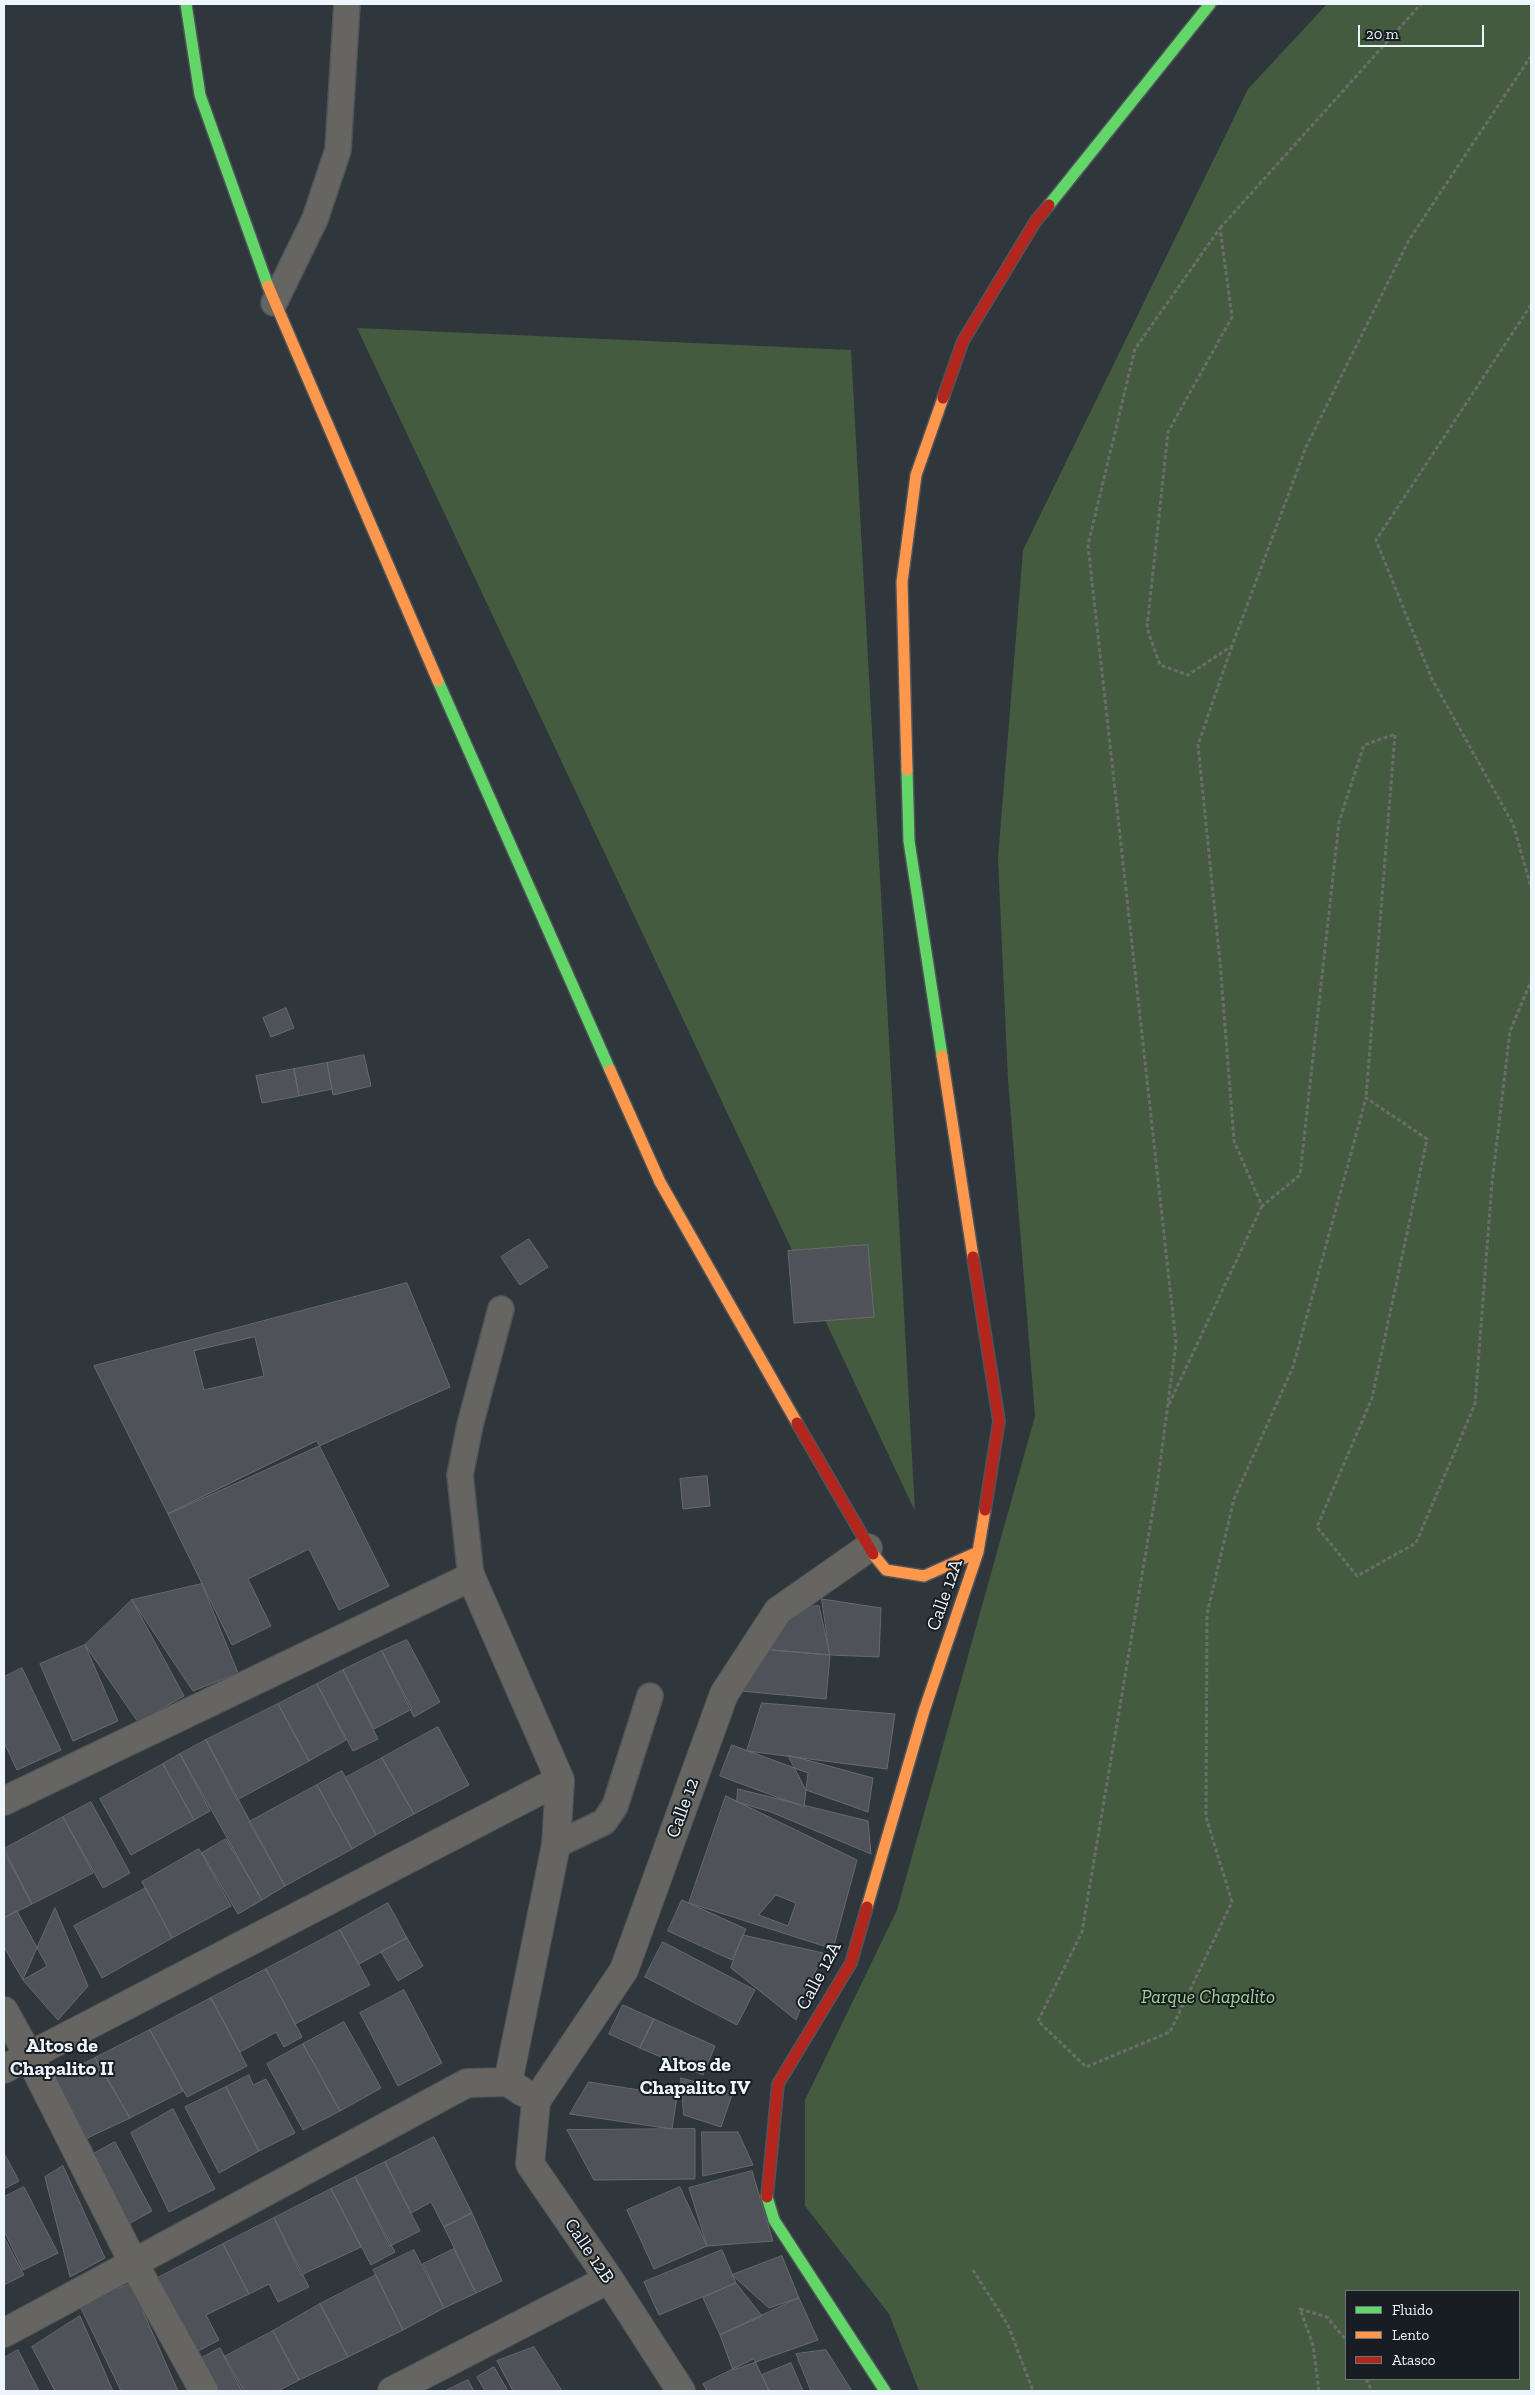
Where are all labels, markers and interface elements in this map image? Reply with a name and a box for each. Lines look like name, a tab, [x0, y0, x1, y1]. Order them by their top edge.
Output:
scale bar	[1360, 15, 1486, 47]
text: 20 m	[1366, 25, 1399, 43]
street label: Calle 12A	[922, 1556, 968, 1634]
street label: Calle 12	[662, 1775, 704, 1841]
street label: Calle 12A	[792, 1938, 846, 2014]
park label: Parque Chapalito	[1141, 1987, 1275, 2009]
district label: Altos de Chapalito II	[10, 2034, 114, 2081]
district label: Altos de Chapalito IV	[640, 2053, 750, 2100]
street label: Calle 12B	[559, 2214, 619, 2288]
legend	[1345, 2290, 1520, 2380]
text: Fluido	[1392, 2301, 1433, 2319]
text: Lento	[1392, 2326, 1429, 2344]
text: Atasco	[1392, 2351, 1436, 2369]

